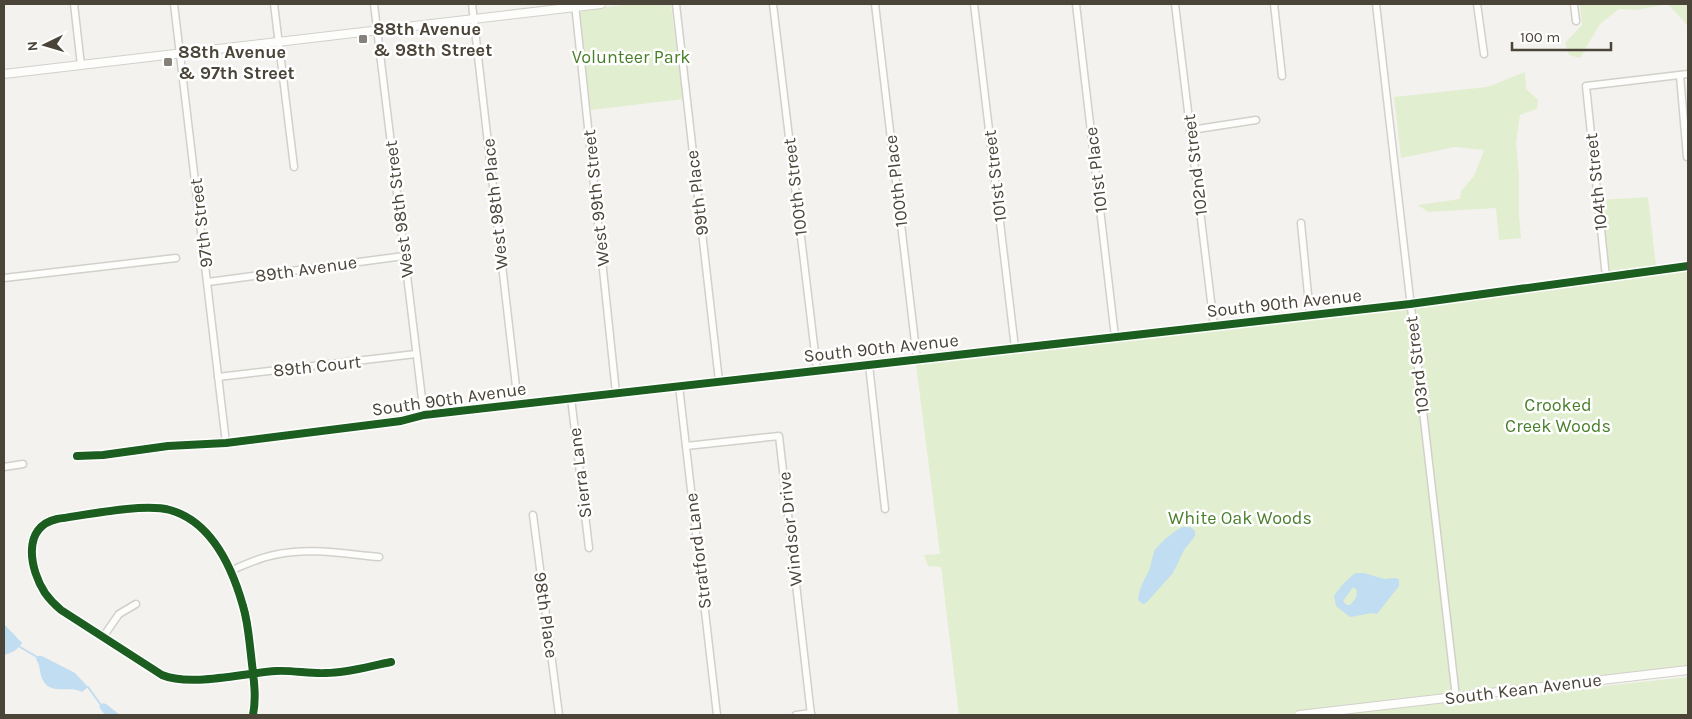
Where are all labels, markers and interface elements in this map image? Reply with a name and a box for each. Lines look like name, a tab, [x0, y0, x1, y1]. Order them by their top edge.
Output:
place label: 88th Avenue & 98th Street	[373, 18, 492, 61]
north arrow	[20, 20, 70, 70]
scale bar	[1512, 20, 1611, 52]
text: 100 m	[1520, 28, 1560, 46]
marker: 88th Avenue & 98th Street	[357, 33, 369, 45]
text: N	[24, 40, 41, 52]
place label: 88th Avenue & 97th Street	[178, 41, 295, 84]
park label: Volunteer Park	[572, 46, 690, 68]
marker: 88th Avenue & 97th Street	[162, 56, 174, 68]
street label: 102nd Street	[1178, 113, 1212, 217]
street label: 101st Place	[1080, 126, 1112, 214]
street label: West 99th Street	[578, 128, 614, 268]
street label: 101st Street	[978, 129, 1012, 223]
street label: 104th Street	[1580, 132, 1612, 232]
street label: 100th Place	[879, 134, 913, 228]
street label: 100th Street	[778, 136, 812, 237]
street label: West 98th Place	[477, 137, 513, 271]
street label: West 98th Street	[380, 139, 418, 279]
street label: 99th Place	[681, 149, 713, 237]
street label: 97th Street	[185, 177, 217, 269]
street label: 89th Avenue	[254, 251, 358, 287]
street label: South 90th Avenue	[1205, 284, 1363, 322]
street label: 103rd Street	[1400, 315, 1434, 415]
street label: South 90th Avenue	[802, 329, 960, 367]
street label: 89th Court	[272, 350, 362, 382]
street label: South 90th Avenue	[370, 377, 528, 421]
park label: Crooked Creek Woods	[1505, 394, 1611, 437]
street label: Sierra Lane	[564, 426, 596, 520]
street label: Windsor Drive	[773, 471, 807, 587]
street label: Stratford Lane	[680, 492, 716, 610]
park label: White Oak Woods	[1168, 507, 1312, 529]
street label: 98th Place	[529, 570, 563, 660]
street label: South Kean Avenue	[1443, 668, 1603, 710]

